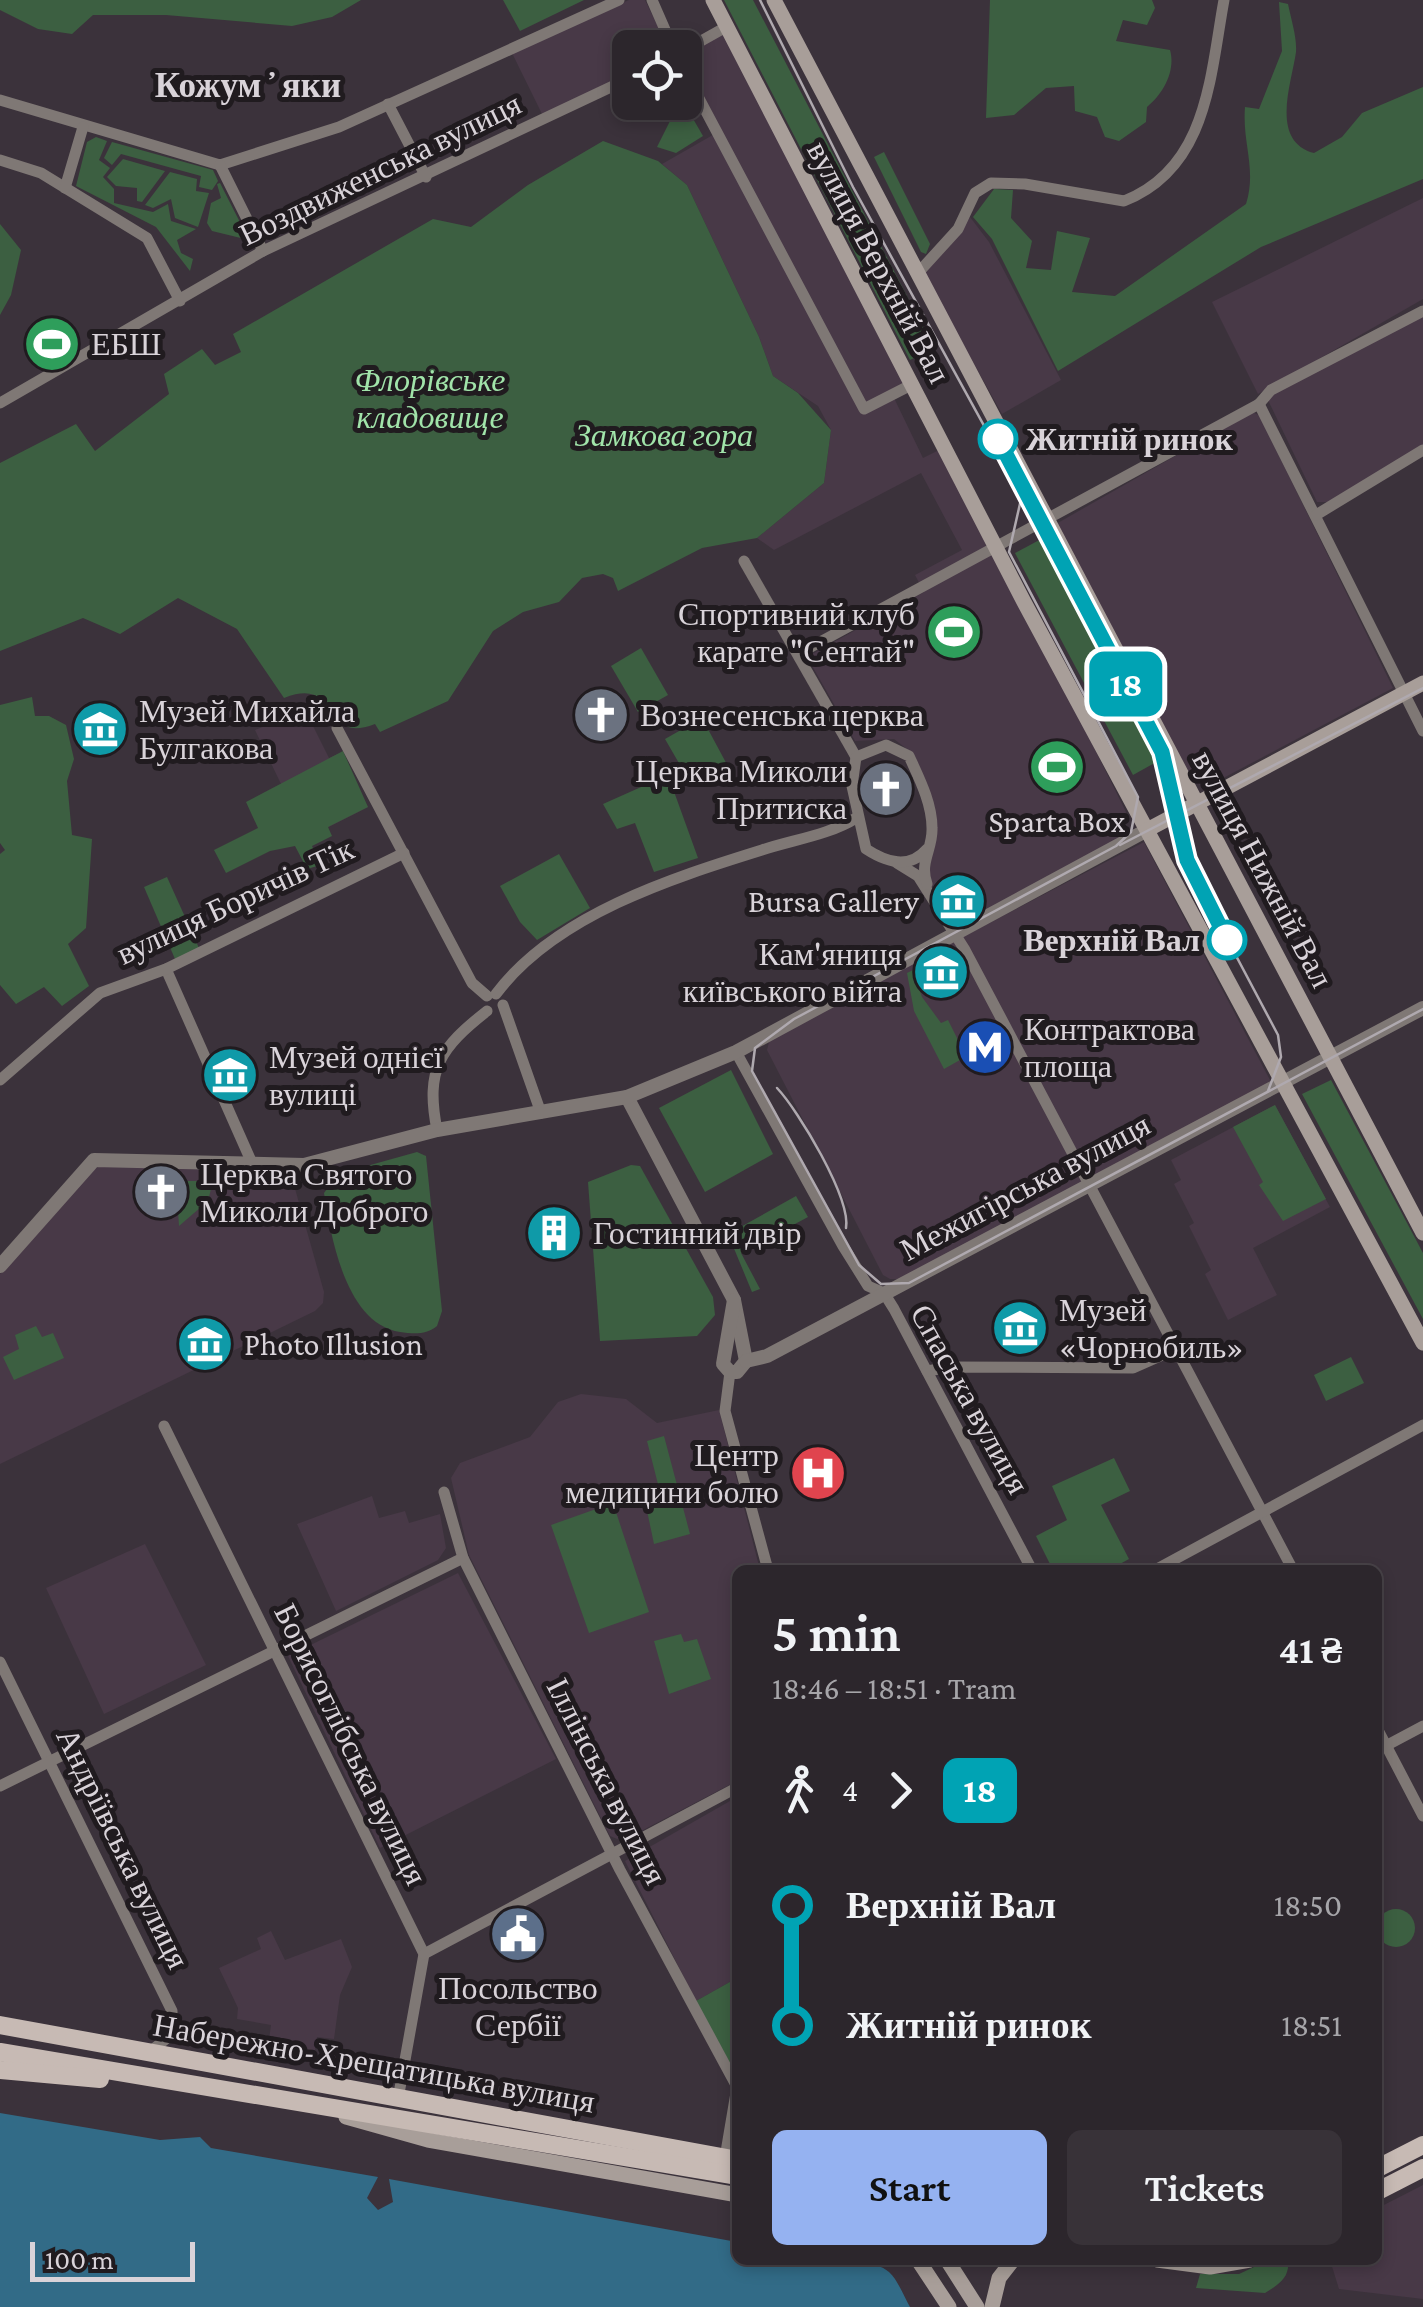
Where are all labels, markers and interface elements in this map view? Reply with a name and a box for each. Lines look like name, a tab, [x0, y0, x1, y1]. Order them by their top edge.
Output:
map controls	[612, 30, 702, 120]
button: locate	[612, 30, 702, 120]
district label: Кожумʼяки	[155, 66, 341, 105]
street label: Воздвиженська вулиця	[233, 85, 527, 253]
street label: вулиця Верхній Вал	[800, 135, 958, 389]
sports icon: ЕБШ	[22, 314, 82, 374]
place label: ЕБШ	[91, 326, 161, 362]
park label: Флорівське кладовище	[354, 362, 506, 435]
park label: Замкова гора	[575, 417, 753, 453]
marker: Житній ринок	[979, 420, 1017, 458]
place label: Житній ринок	[1026, 421, 1233, 457]
place label: Спортивний клуб карате "Сентай"	[678, 596, 915, 669]
sports icon: Спортивний клуб карате "Сентай"	[924, 602, 984, 662]
line badge: 18	[1081, 652, 1171, 716]
text: 18	[1109, 665, 1143, 704]
church icon: Вознесенська церква	[571, 685, 631, 745]
place label: Музей Михайла Булгакова	[139, 693, 355, 766]
place label: Вознесенська церква	[640, 697, 924, 733]
museum icon: Музей Михайла Булгакова	[70, 699, 130, 759]
sports icon: Sparta Box	[1027, 737, 1087, 797]
street label: вулиця Нижній Вал	[1185, 745, 1341, 994]
place label: Церква Миколи Притиска	[635, 753, 847, 826]
church icon: Церква Миколи Притиска	[856, 759, 916, 819]
place label: Sparta Box	[988, 803, 1126, 839]
street label: вулиця Боричів Тік	[111, 830, 360, 972]
museum icon: Bursa Gallery	[928, 871, 988, 931]
place label: Bursa Gallery	[748, 883, 919, 919]
marker: Верхній Вал	[1208, 921, 1246, 959]
place label: Верхній Вал	[1023, 922, 1200, 958]
place label: Кам'яниця київського війта	[683, 936, 902, 1009]
museum icon: Кам'яниця київського війта	[911, 942, 971, 1002]
place label: Контрактова площа	[1024, 1011, 1195, 1084]
metro station icon: Контрактова площа	[955, 1017, 1015, 1077]
place label: Музей однієї вулиці	[269, 1039, 443, 1112]
museum icon: Музей однієї вулиці	[200, 1045, 260, 1105]
street label: Межигірська вулиця	[894, 1106, 1156, 1268]
place label: Церква Святого Миколи Доброго	[200, 1156, 429, 1229]
church icon: Церква Святого Миколи Доброго	[131, 1162, 191, 1222]
building icon: Гостинний двір	[524, 1203, 584, 1263]
place label: Гостинний двір	[593, 1215, 802, 1251]
place label: Музей «Чорнобиль»	[1059, 1292, 1244, 1365]
street label: Спаська вулиця	[903, 1298, 1037, 1500]
museum icon: Музей «Чорнобиль»	[990, 1298, 1050, 1358]
museum icon: Photo Illusion	[175, 1314, 235, 1374]
place label: Photo Illusion	[244, 1326, 423, 1362]
place label: Центр медицини болю	[565, 1437, 779, 1510]
hospital icon: Центр медицини болю	[788, 1443, 848, 1503]
street label: Борисоглібська вулиця	[267, 1598, 435, 1891]
text: 5 min	[772, 1602, 901, 1663]
text: 41 ₴	[1279, 1629, 1342, 1671]
text: 18:46 – 18:51 · Tram	[772, 1670, 1016, 1706]
street label: Іллінська вулиця	[540, 1672, 675, 1890]
street label: Андріївська вулиця	[49, 1722, 197, 1974]
icon: walk	[772, 1763, 827, 1818]
icon: forward	[873, 1763, 928, 1818]
text: 18	[963, 1771, 997, 1810]
text: 4	[842, 1772, 858, 1808]
text: Верхній Вал	[846, 1884, 1056, 1926]
text: 18:50	[1274, 1887, 1342, 1923]
public building icon: Посольство Сербії	[488, 1904, 548, 1964]
place label: Посольство Сербії	[438, 1970, 598, 2043]
text: Житній ринок	[846, 2004, 1092, 2046]
street label: Набережно-Хрещатицька вулиця	[151, 2006, 598, 2120]
text: 18:51	[1281, 2007, 1342, 2043]
button: Start	[772, 2130, 1047, 2245]
button: Tickets	[1067, 2130, 1342, 2245]
scale bar	[30, 2237, 195, 2282]
text: 100 m	[45, 2244, 114, 2275]

